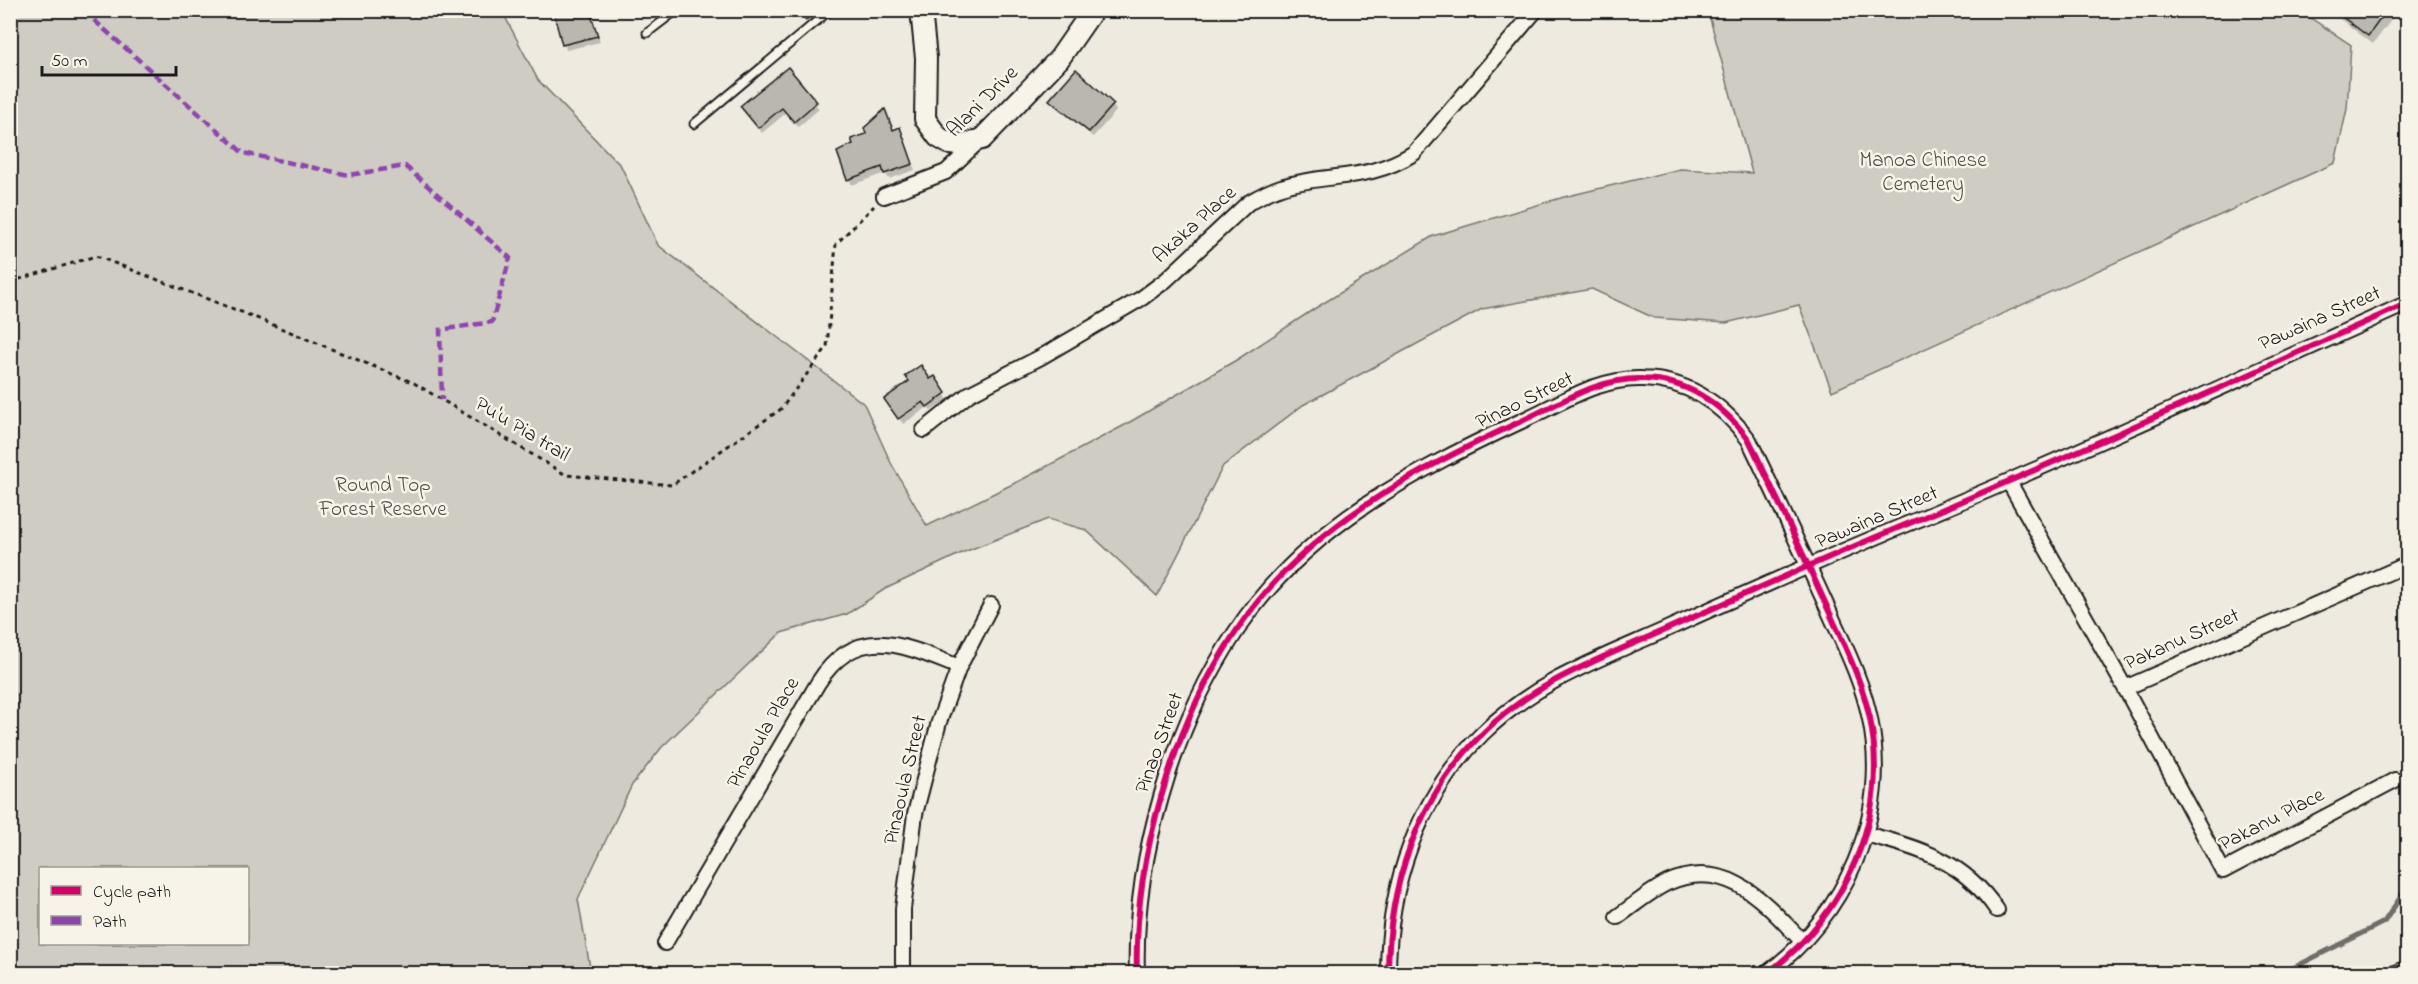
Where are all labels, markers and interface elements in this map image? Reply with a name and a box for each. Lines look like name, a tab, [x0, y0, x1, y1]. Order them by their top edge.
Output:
scale bar	[42, 39, 176, 77]
text: 50 m	[51, 49, 88, 75]
street label: Alani Drive	[940, 59, 1026, 145]
park label: Manoa Chinese Cemetery	[1859, 146, 1987, 202]
street label: Akaka Place	[1146, 179, 1244, 271]
street label: Pawaina Street	[2254, 279, 2386, 359]
street label: Pinao Street	[1471, 364, 1579, 438]
street label: Pu'u Pia trail	[469, 390, 575, 470]
park label: Round Top Forest Reserve	[318, 471, 447, 525]
street label: Pawaina Street	[1811, 479, 1943, 557]
street label: Pakanu Street	[2120, 601, 2244, 679]
street label: Pinaoula Place	[720, 671, 808, 794]
street label: Pinao Street	[1128, 688, 1192, 798]
street label: Pinaoula Street	[877, 712, 935, 848]
street label: Pakanu Place	[2214, 780, 2330, 859]
legend	[39, 867, 249, 945]
text: Cycle path	[93, 880, 171, 906]
text: Path	[93, 910, 127, 936]

